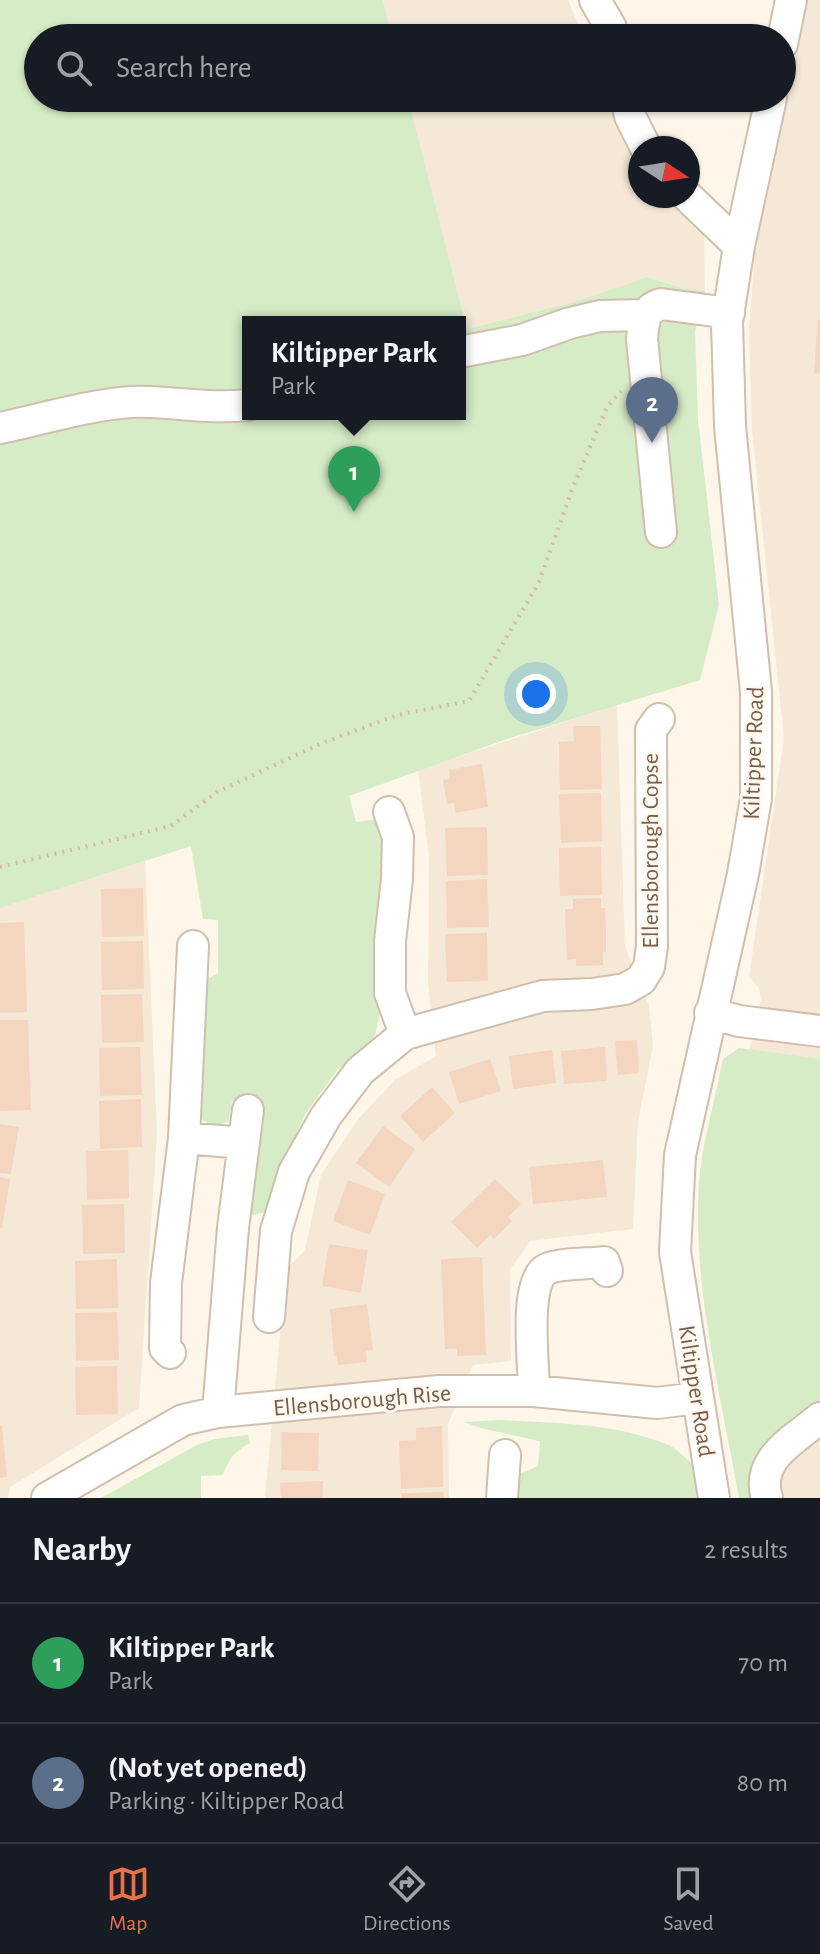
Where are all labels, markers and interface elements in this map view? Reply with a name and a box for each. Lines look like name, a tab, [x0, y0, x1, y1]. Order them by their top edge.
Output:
search box	[24, 24, 796, 112]
icon: search	[52, 46, 96, 90]
text: Search here	[116, 53, 252, 83]
north arrow	[628, 136, 700, 208]
popup	[242, 316, 466, 420]
text: Kiltipper Park	[271, 338, 437, 368]
text: Park	[271, 373, 316, 399]
pin: 2	[626, 377, 678, 443]
pin: 1	[328, 446, 380, 512]
your location	[516, 674, 556, 714]
street label: Kiltipper Road	[740, 686, 768, 820]
street label: Ellensborough Copse	[639, 753, 663, 949]
street label: Kiltipper Road	[674, 1323, 718, 1459]
street label: Ellensborough Rise	[272, 1381, 452, 1421]
text: Nearby	[32, 1533, 131, 1567]
text: 2 results	[704, 1537, 788, 1563]
text: Kiltipper Park	[108, 1633, 274, 1663]
text: 1	[53, 1650, 63, 1676]
text: 70 m	[738, 1650, 788, 1676]
text: Park	[108, 1668, 153, 1694]
text: (Not yet opened)	[108, 1753, 308, 1783]
text: 2	[52, 1770, 64, 1796]
text: 80 m	[737, 1770, 788, 1796]
text: Parking · Kiltipper Road	[108, 1788, 344, 1814]
tab: Map	[106, 1862, 150, 1936]
tab: Directions	[363, 1862, 451, 1936]
tab: Saved	[663, 1862, 714, 1936]

